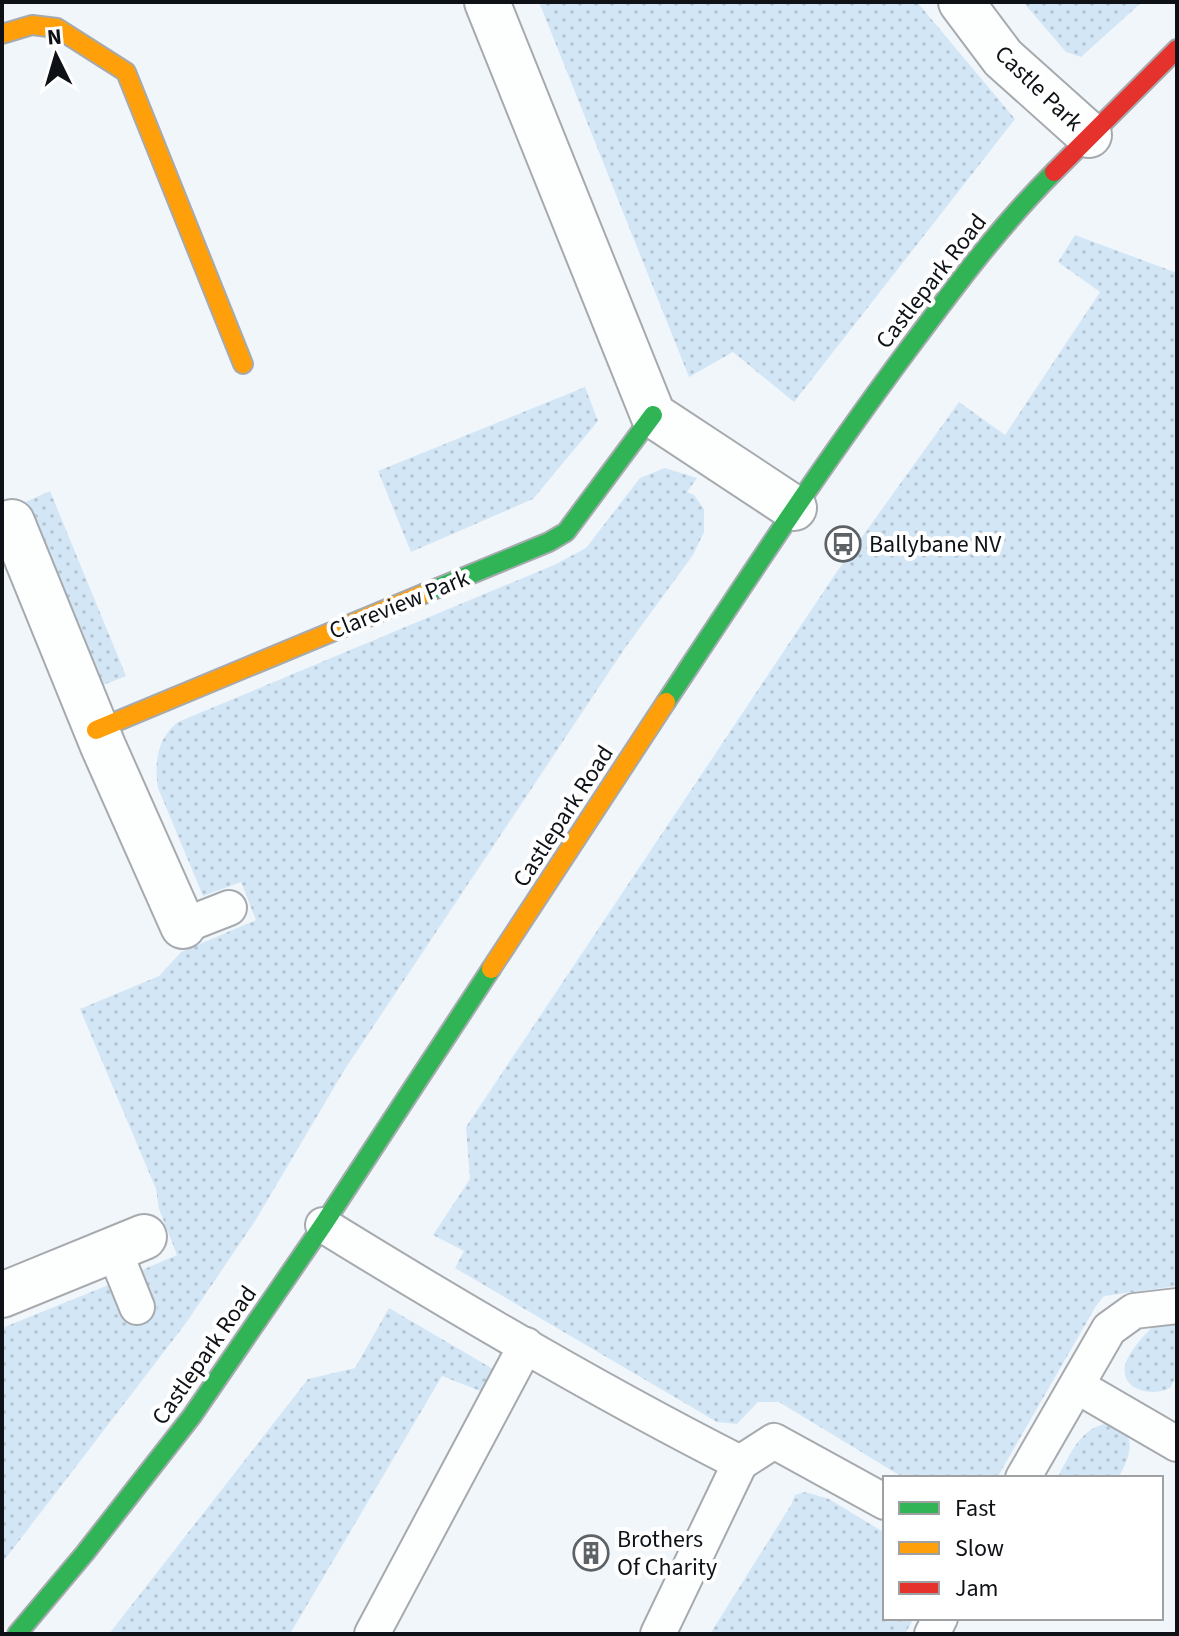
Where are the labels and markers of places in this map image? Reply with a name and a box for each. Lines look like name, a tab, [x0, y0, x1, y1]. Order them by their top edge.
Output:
bus stop icon: Ballybane NV	[824, 525, 862, 563]
place label: Ballybane NV	[869, 527, 1002, 562]
place label: Brothers Of Charity	[617, 1522, 717, 1585]
building icon: Brothers Of Charity	[572, 1534, 610, 1572]

